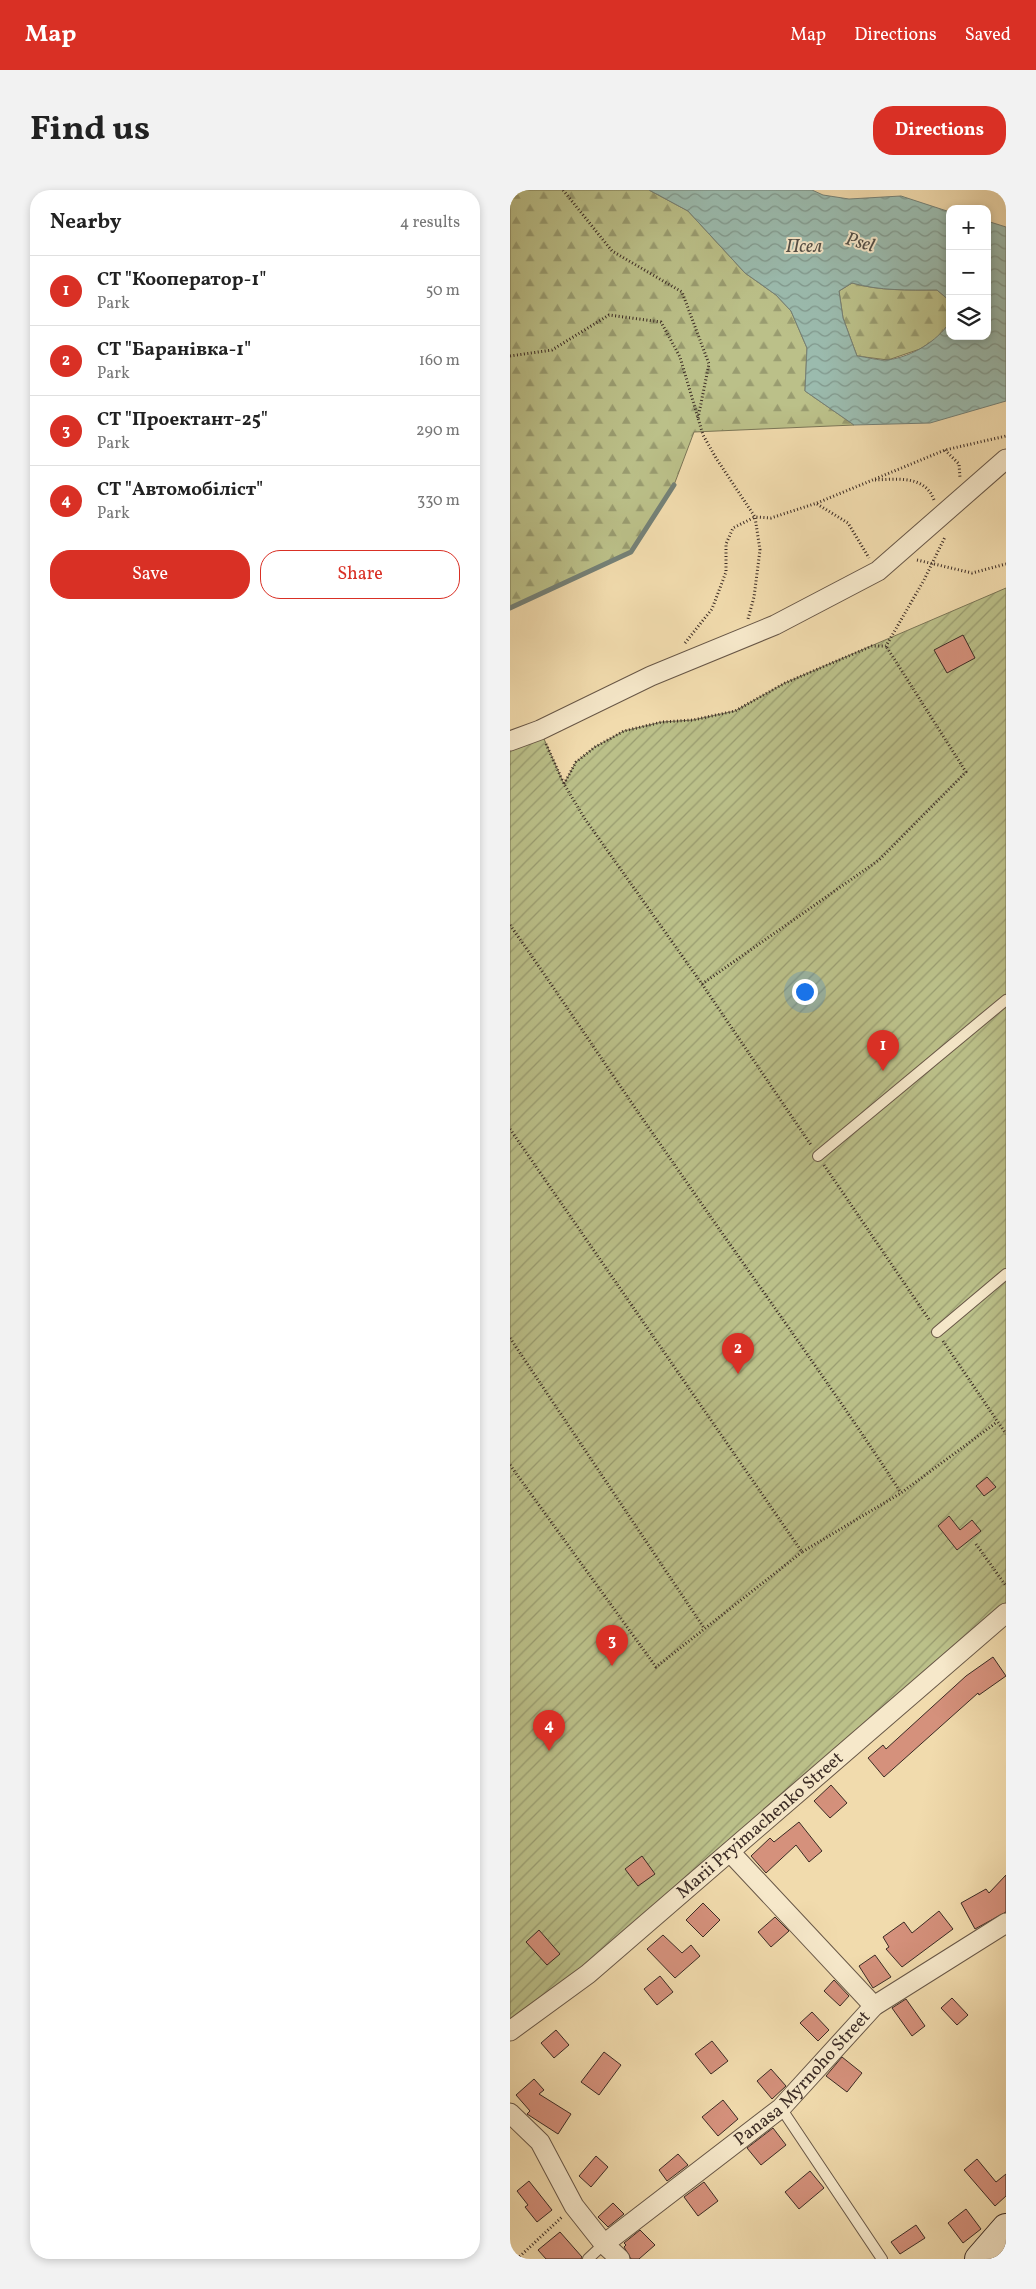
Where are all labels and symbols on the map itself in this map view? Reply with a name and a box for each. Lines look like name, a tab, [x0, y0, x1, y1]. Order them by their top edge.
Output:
water label: Psel	[842, 226, 878, 260]
water label: Псел	[786, 234, 822, 260]
your location	[792, 979, 818, 1005]
pin: 1	[867, 1030, 899, 1071]
pin: 2	[722, 1333, 754, 1374]
pin: 3	[596, 1625, 628, 1666]
pin: 4	[533, 1710, 565, 1751]
street label: Marii Pryimachenko Street	[671, 1746, 849, 1905]
street label: Panasa Myrnoho Street	[729, 2005, 876, 2152]

